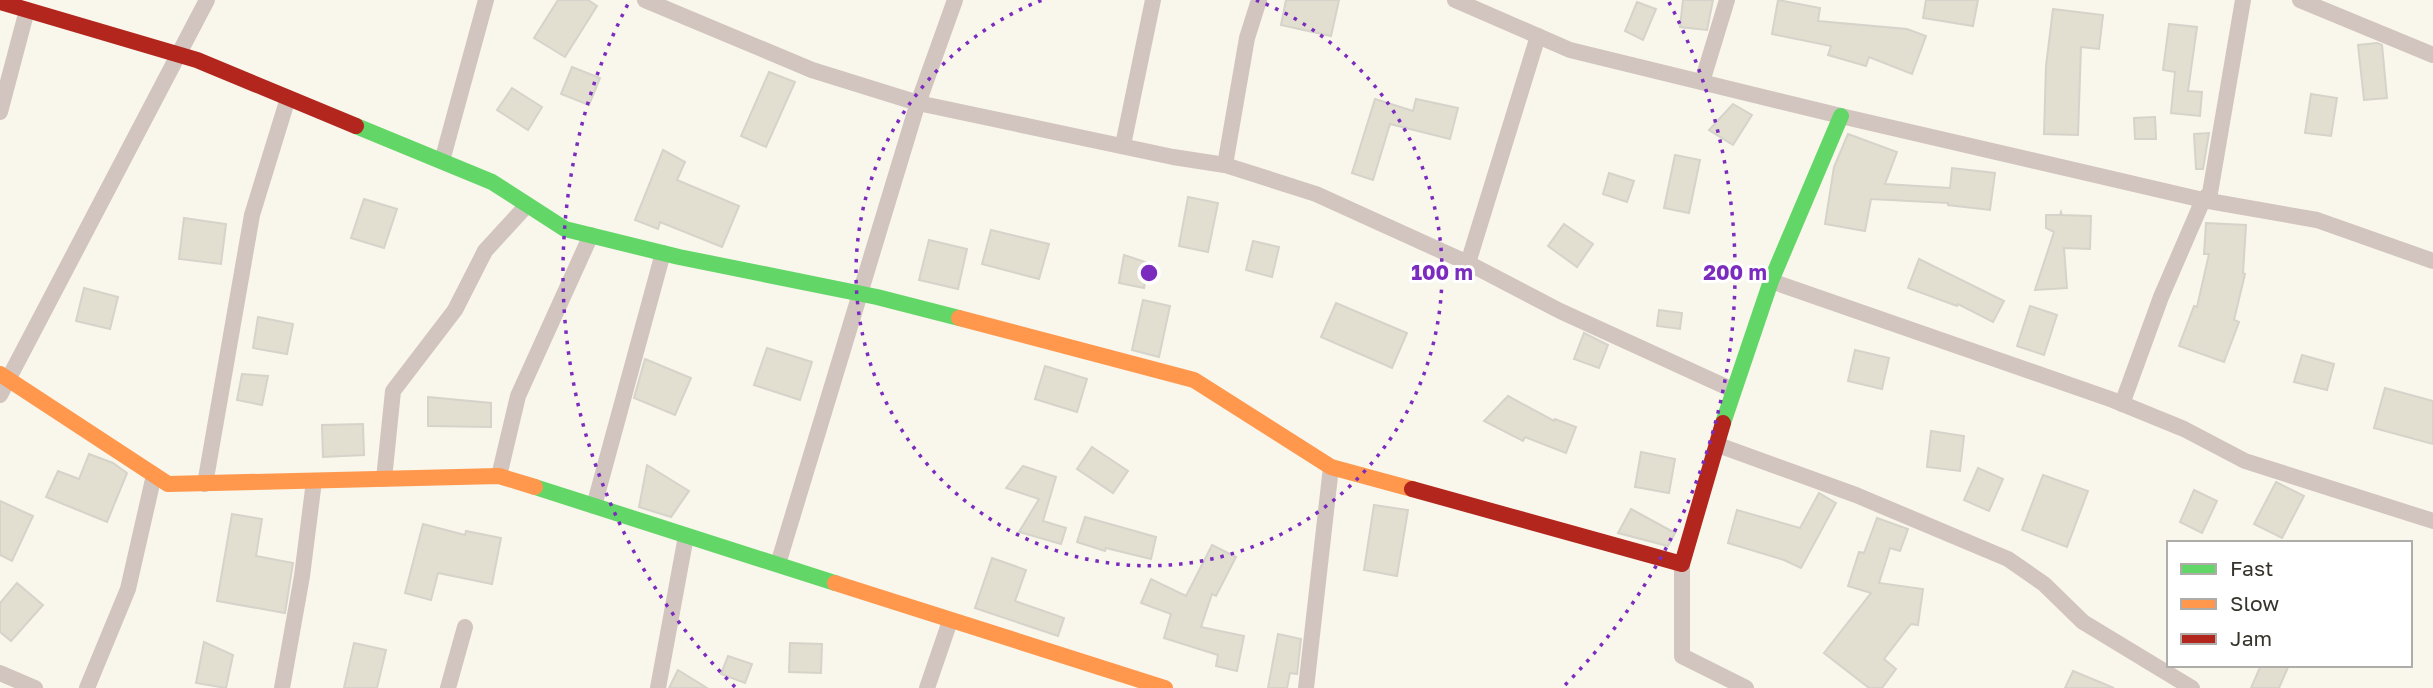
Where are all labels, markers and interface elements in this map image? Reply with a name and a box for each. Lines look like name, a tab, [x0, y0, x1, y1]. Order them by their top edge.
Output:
text: 100 m	[1411, 259, 1473, 285]
text: 200 m	[1703, 259, 1767, 285]
centre of rings	[1137, 261, 1161, 285]
legend	[2167, 541, 2412, 667]
text: Fast	[2230, 555, 2273, 581]
text: Slow	[2230, 590, 2279, 616]
text: Jam	[2230, 625, 2272, 651]

